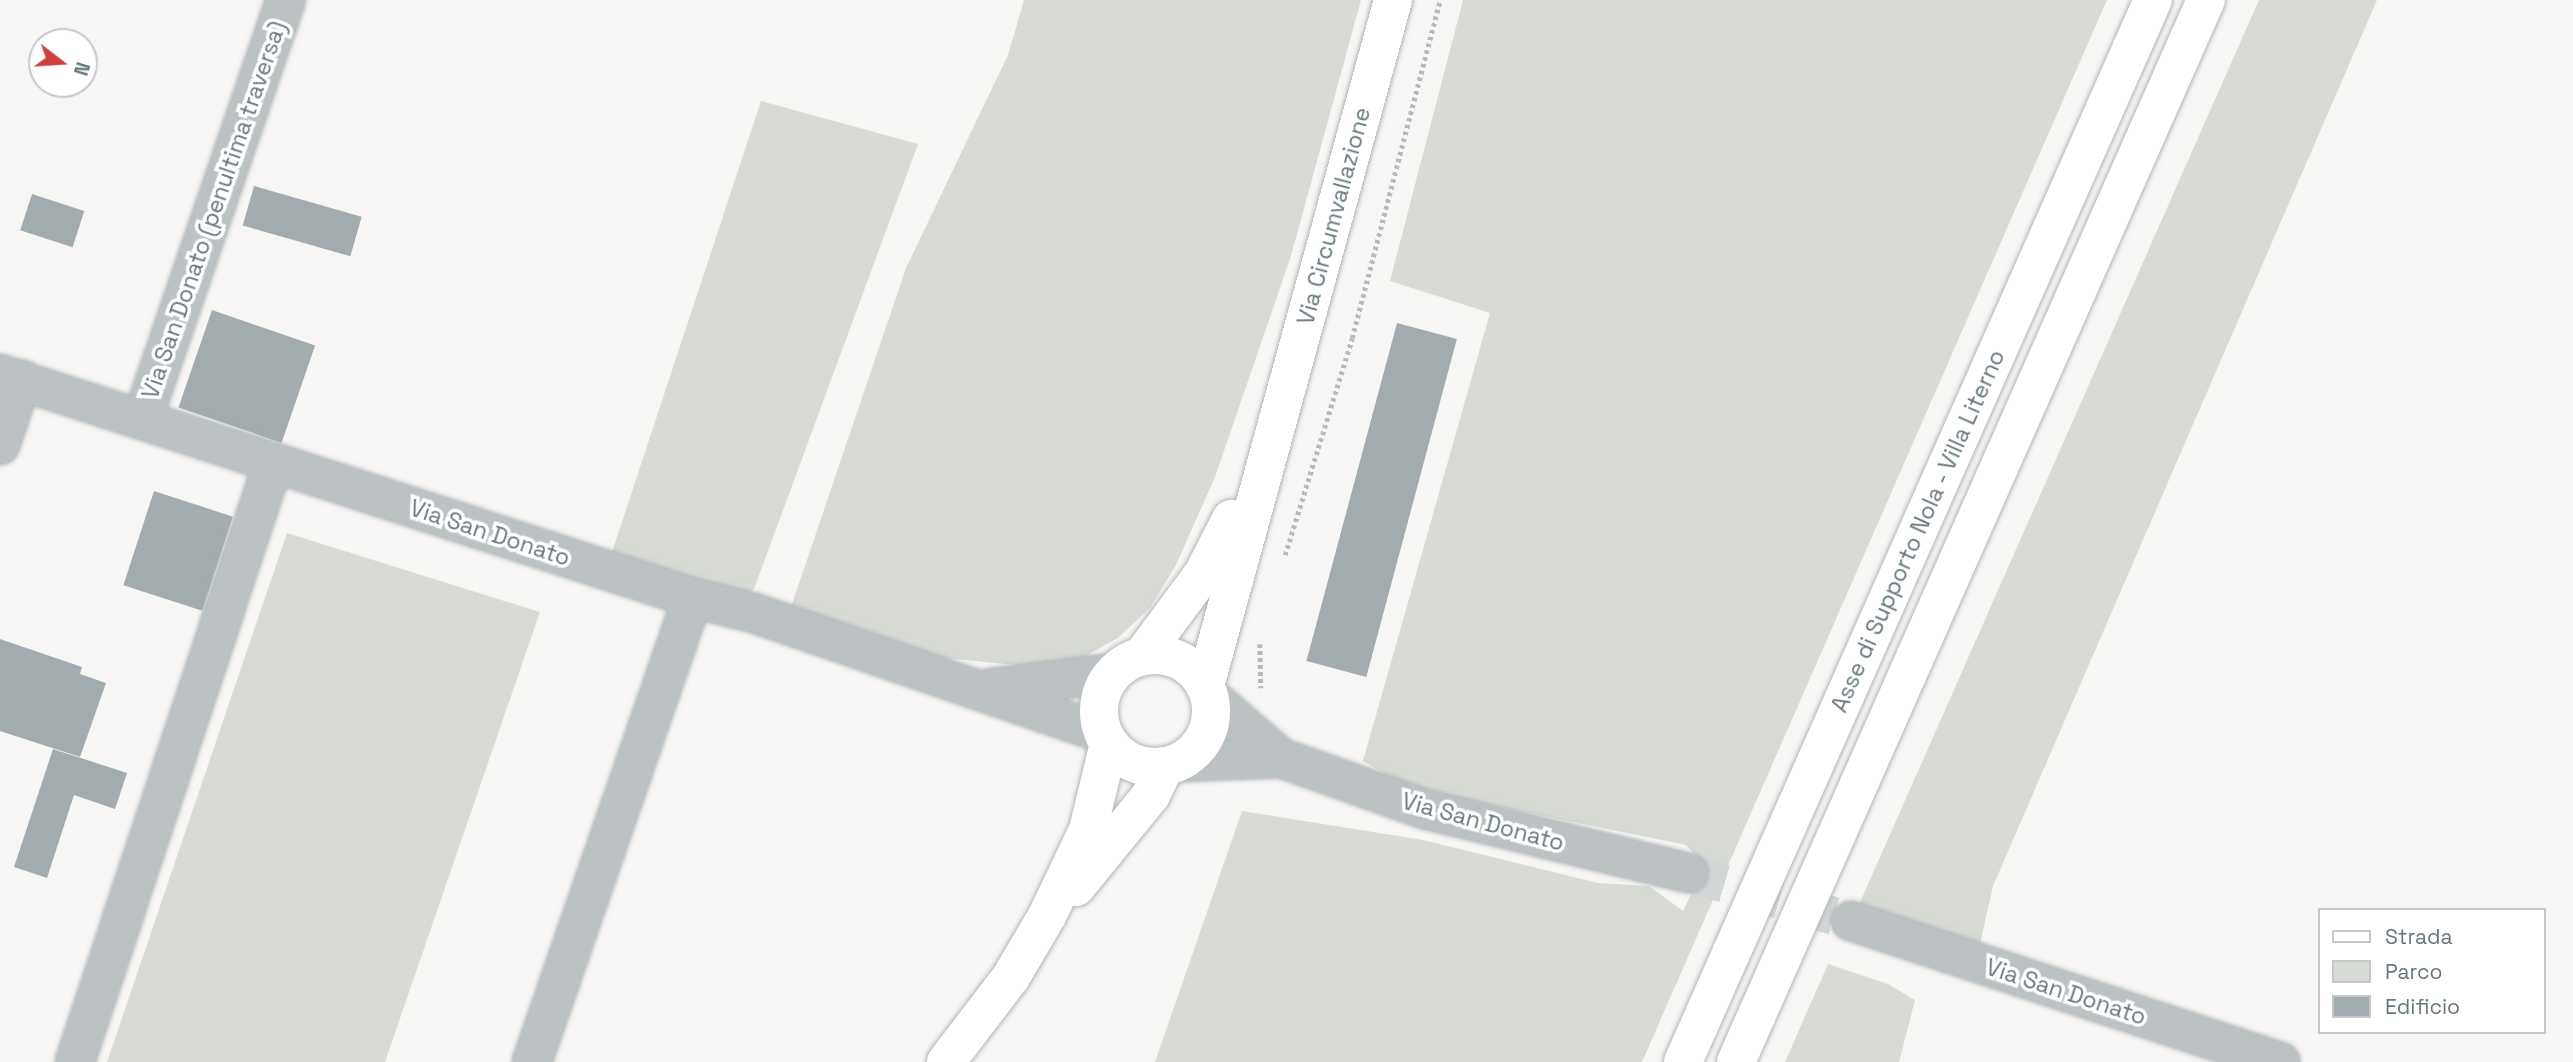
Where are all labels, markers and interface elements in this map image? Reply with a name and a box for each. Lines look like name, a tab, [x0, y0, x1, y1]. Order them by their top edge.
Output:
street label: Via San Donato (penultima traversa)	[136, 17, 292, 403]
north arrow	[28, 28, 98, 98]
text: N	[68, 59, 95, 78]
street label: Via Circumvallazione	[1292, 104, 1376, 328]
street label: Asse di Supporto Nola - Villa Literno	[1825, 345, 2011, 717]
street label: Via San Donato	[406, 494, 574, 572]
street label: Via San Donato	[1399, 787, 1567, 857]
legend	[2318, 908, 2545, 1034]
text: Strada	[2385, 923, 2452, 950]
street label: Via San Donato	[1982, 953, 2150, 1031]
text: Parco	[2385, 958, 2443, 985]
text: Edificio	[2385, 993, 2460, 1020]

